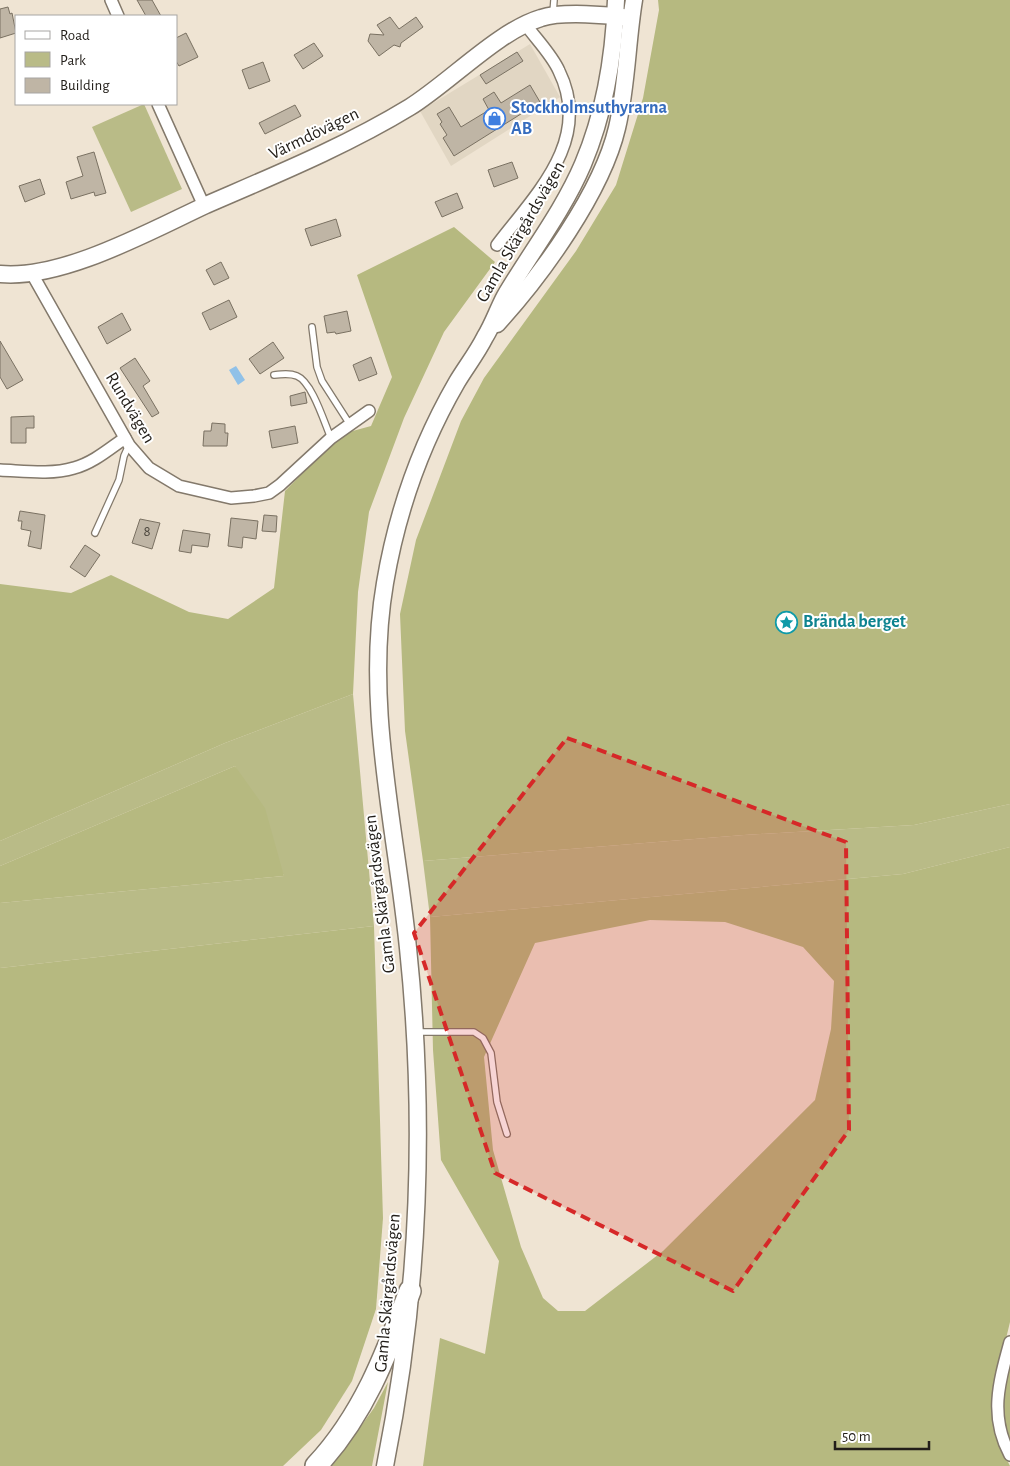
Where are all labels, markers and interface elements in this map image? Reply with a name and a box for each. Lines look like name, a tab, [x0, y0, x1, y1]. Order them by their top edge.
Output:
legend	[15, 15, 178, 105]
text: Road	[60, 28, 90, 43]
text: Park	[60, 53, 86, 68]
text: Building	[60, 78, 110, 93]
place label: Stockholmsuthyrarna AB	[511, 99, 668, 138]
street label: Värmdövägen	[266, 105, 362, 163]
shop icon: Stockholmsuthyrarna AB	[483, 106, 507, 130]
street label: Gamla Skärgårdsvägen	[473, 158, 569, 306]
street label: Rundvägen	[102, 369, 158, 447]
house number: 8	[143, 524, 151, 539]
place icon: Brända berget	[775, 610, 799, 634]
place label: Brända berget	[803, 613, 906, 631]
street label: Gamla Skärgårdsvägen	[361, 814, 399, 974]
street label: Gamla Skärgårdsvägen	[372, 1213, 404, 1373]
scale bar	[835, 1418, 929, 1450]
text: 50 m	[842, 1429, 871, 1444]

